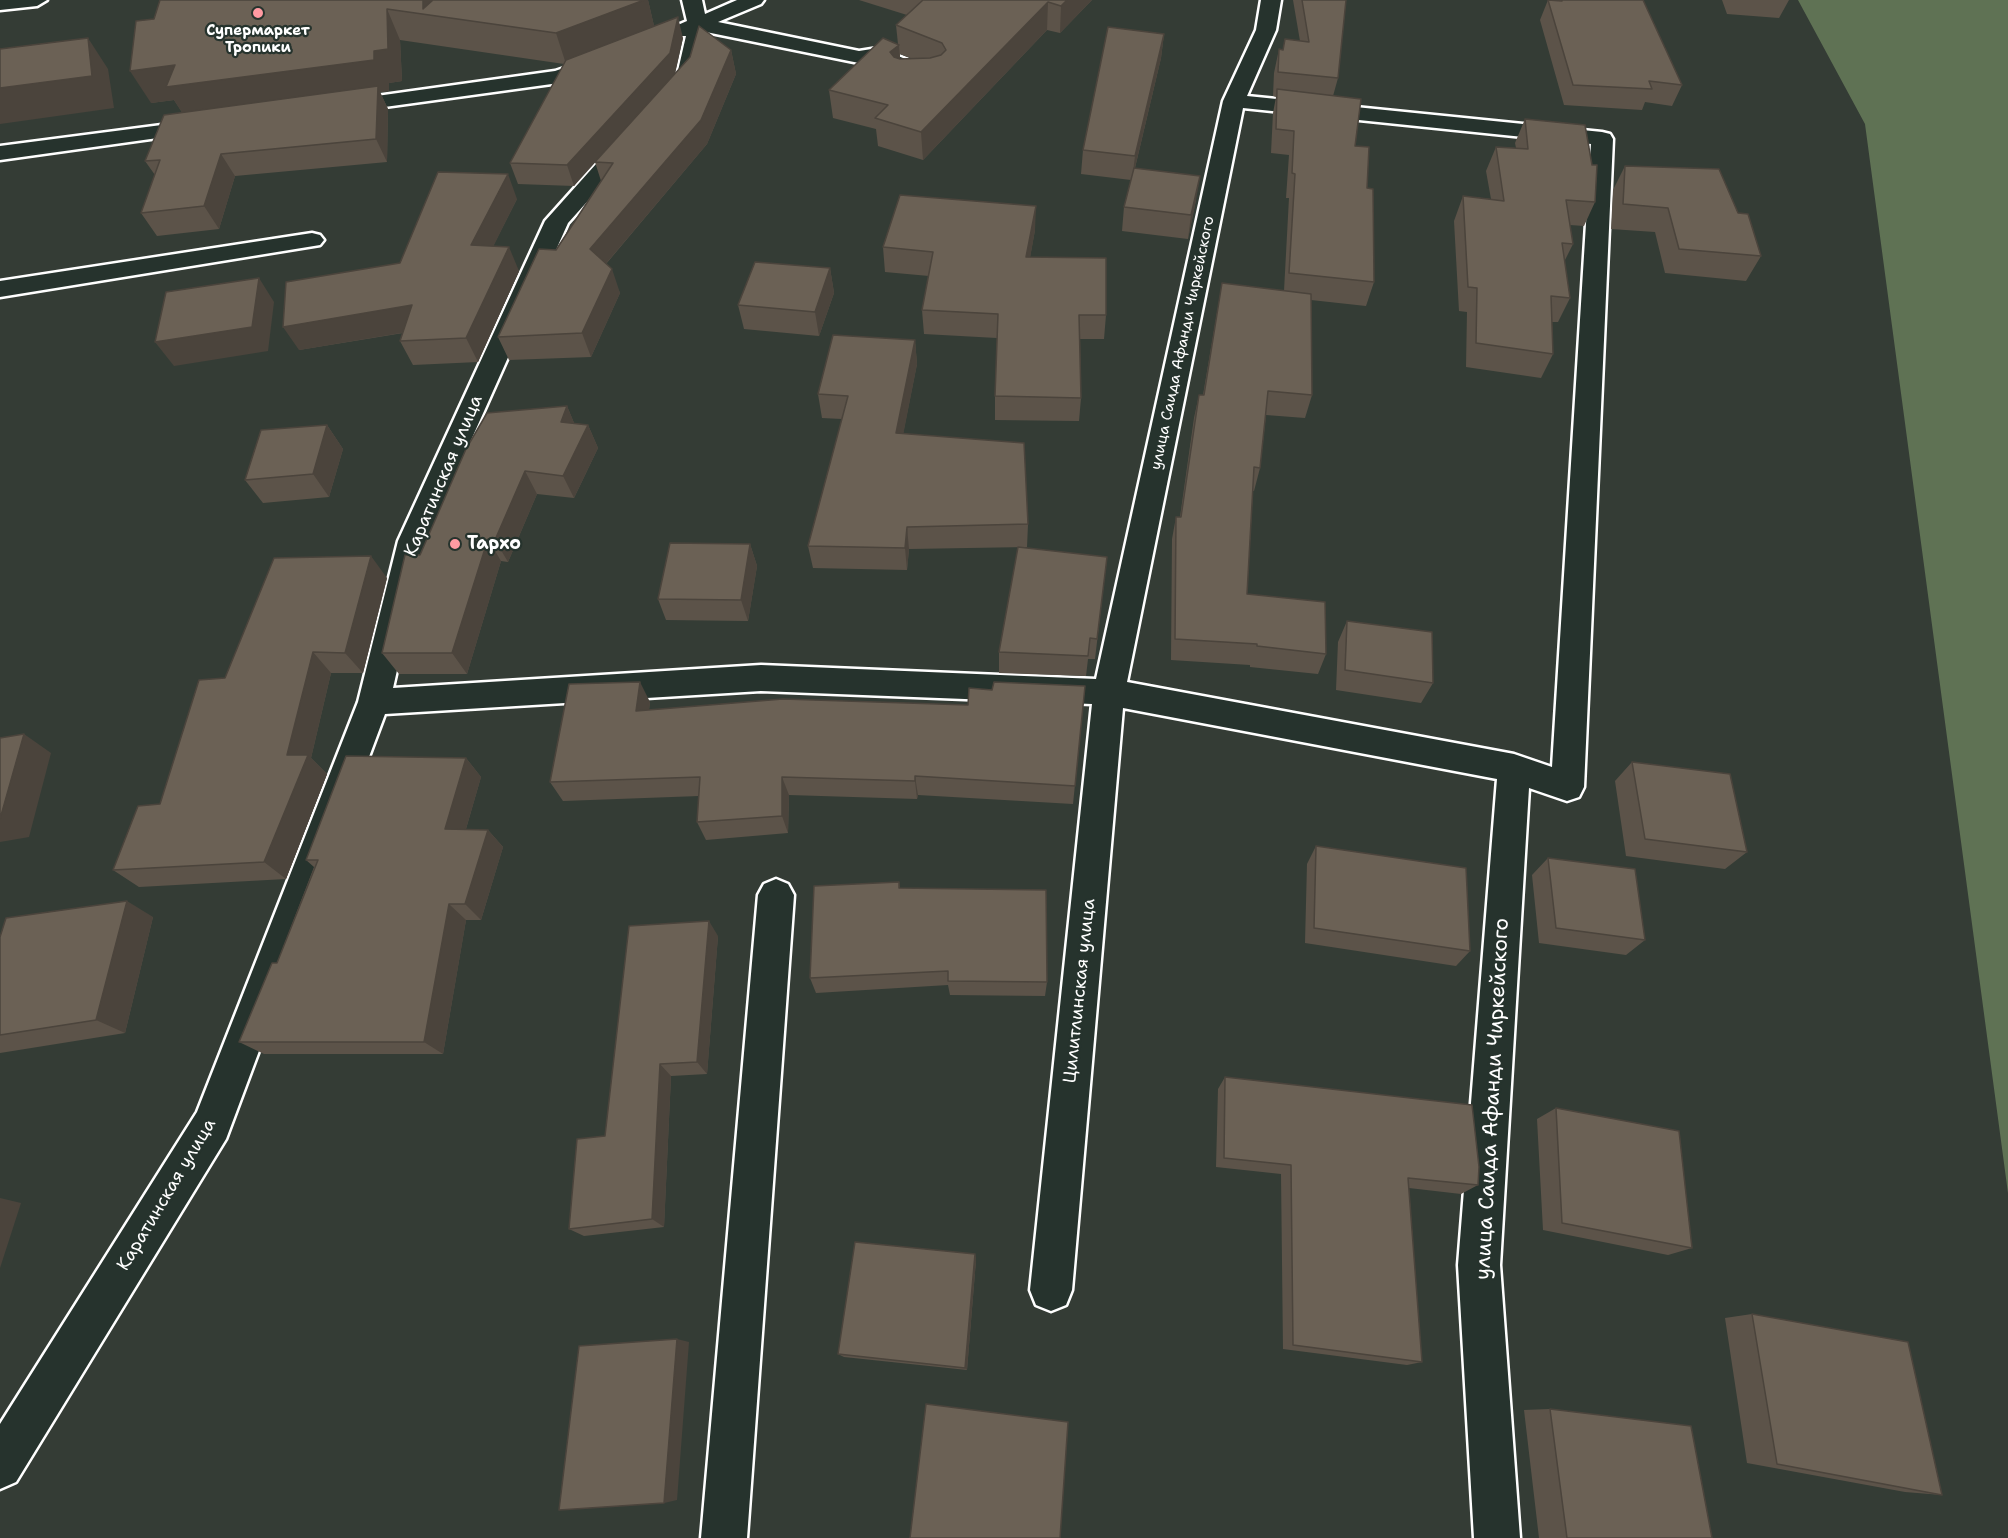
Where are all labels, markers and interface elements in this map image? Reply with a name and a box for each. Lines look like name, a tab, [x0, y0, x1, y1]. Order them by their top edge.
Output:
marker: Супермаркет Тропики	[251, 6, 265, 20]
place label: Супермаркет Тропики	[206, 22, 310, 57]
street label: улица Саида Афанди Чиркейского	[1147, 215, 1219, 471]
street label: Каратинская улица	[400, 392, 488, 560]
place label: Тархо	[467, 533, 521, 555]
marker: Тархо	[448, 537, 462, 551]
street label: Цилитлинская улица	[1060, 898, 1100, 1084]
street label: улица Саида Афанди Чиркейского	[1471, 917, 1515, 1281]
street label: Каратинская улица	[113, 1115, 221, 1275]

